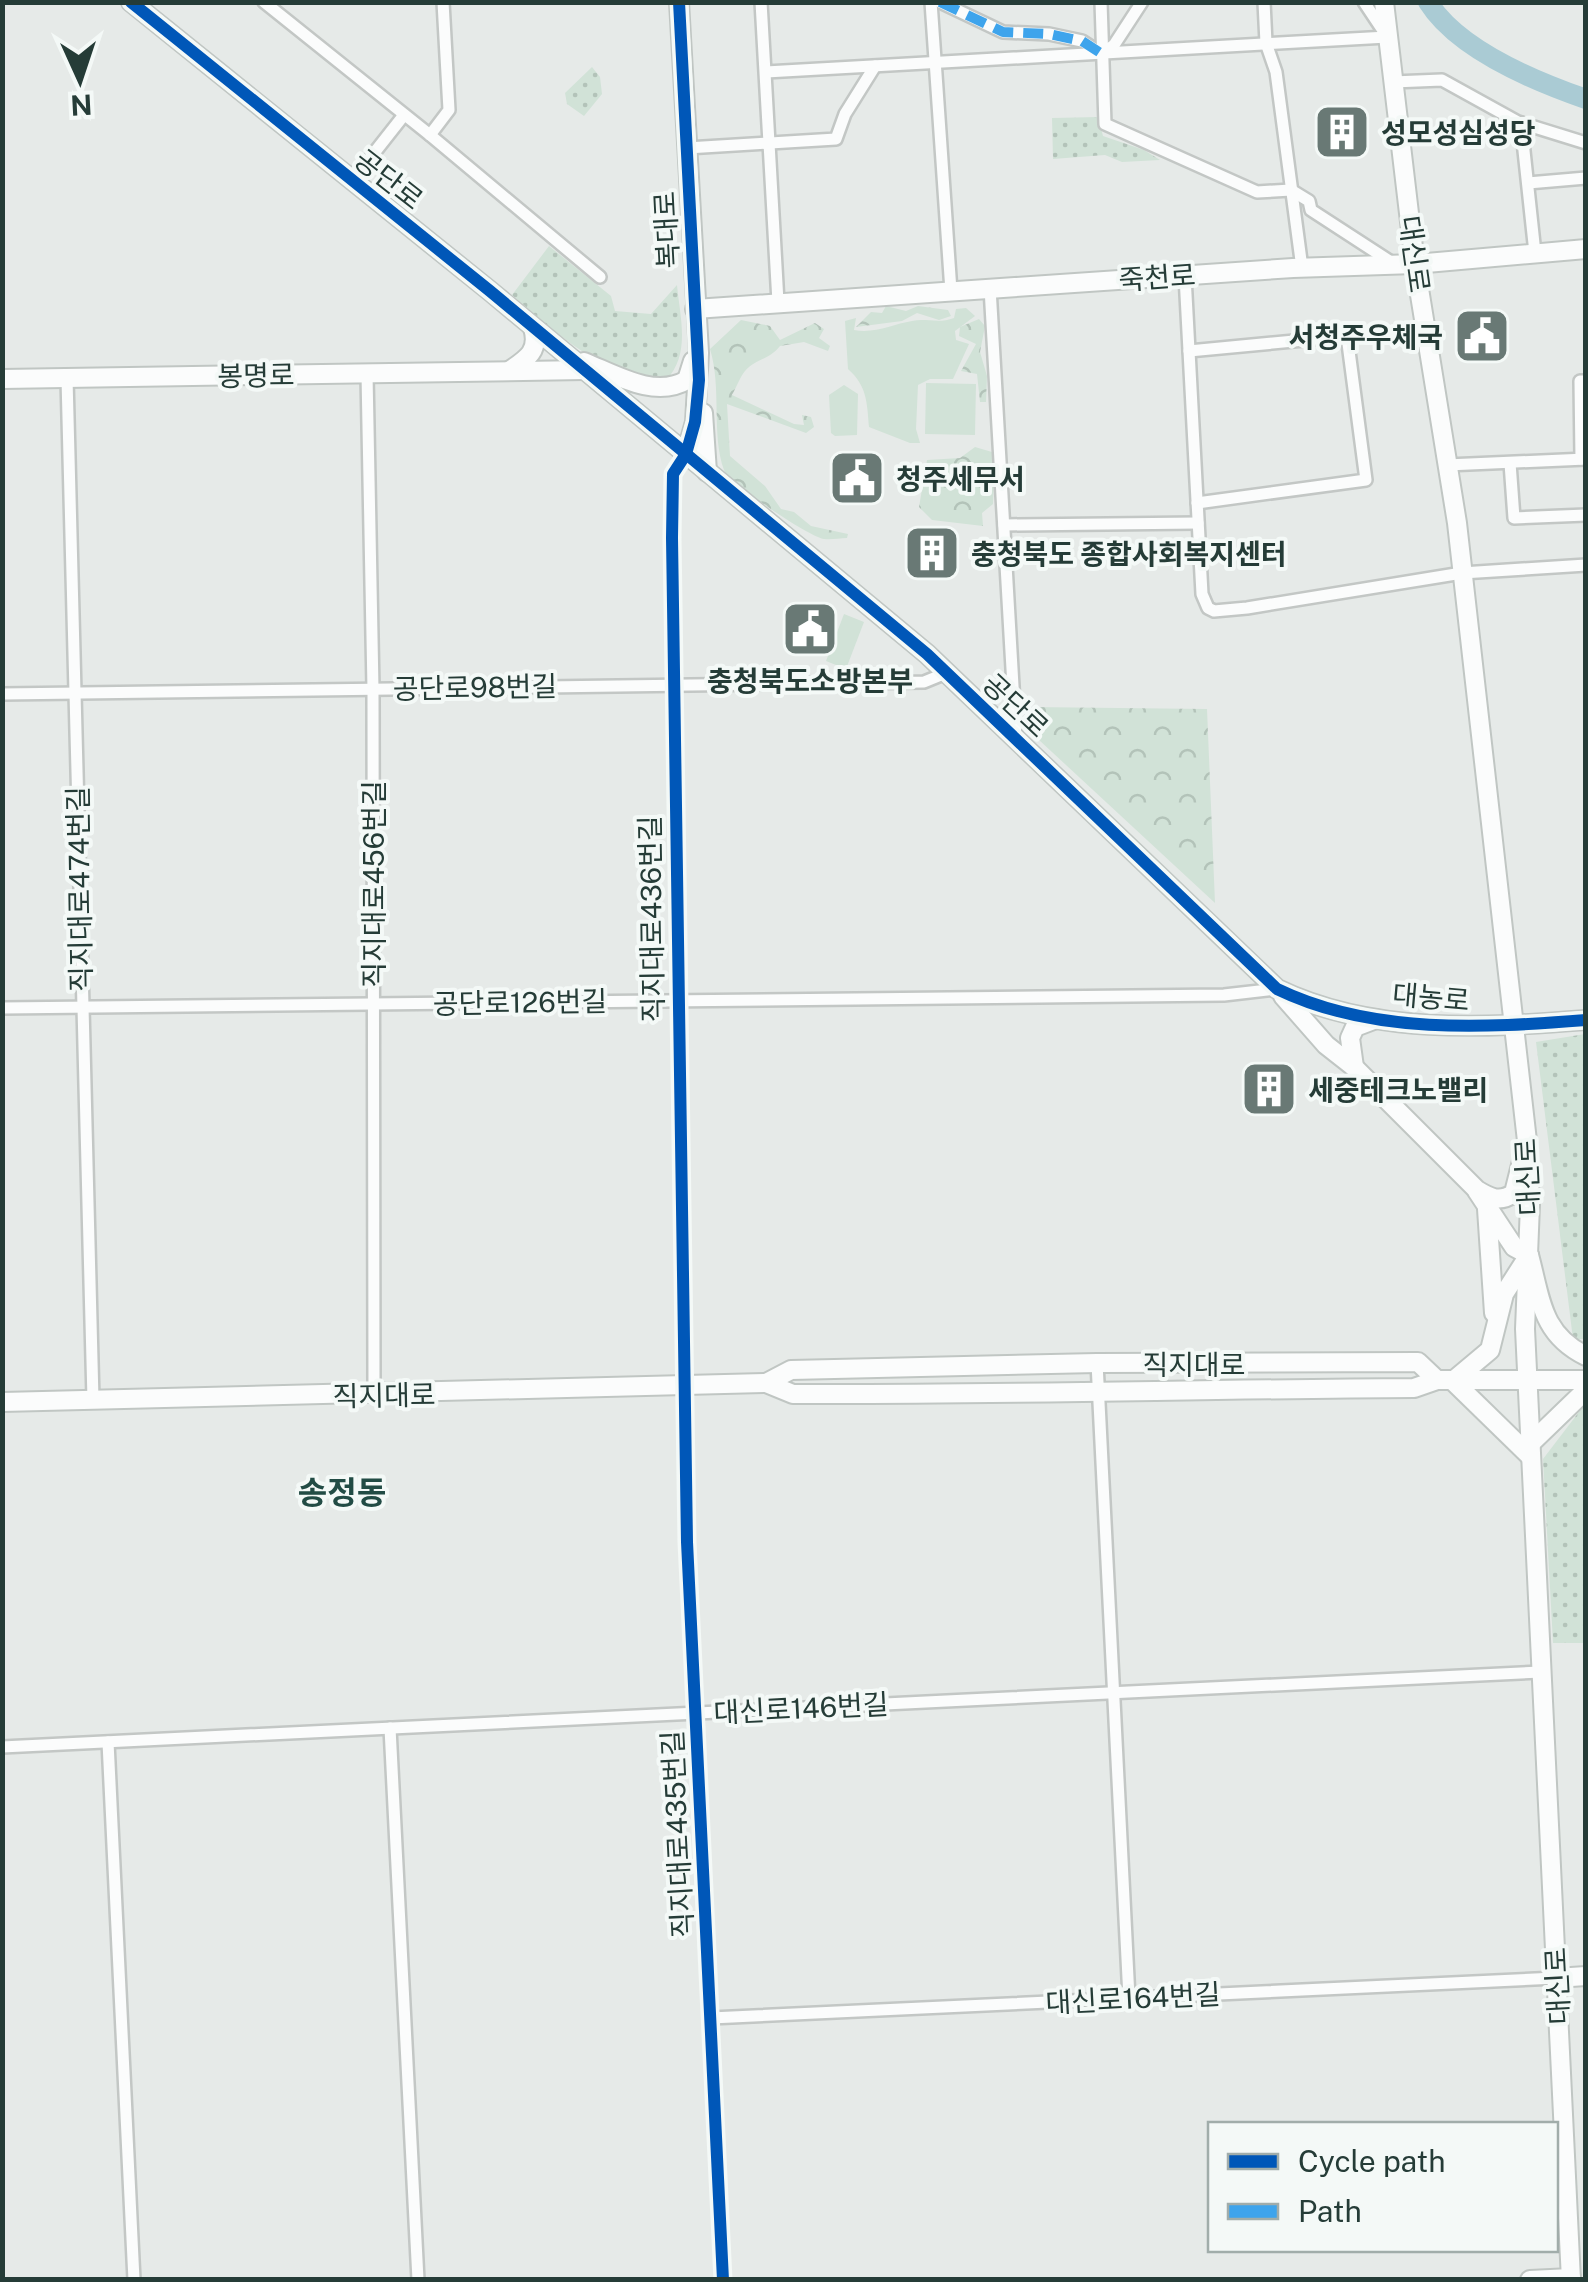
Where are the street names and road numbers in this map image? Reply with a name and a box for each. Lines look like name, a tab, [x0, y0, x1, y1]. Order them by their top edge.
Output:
street label: 공단로	[348, 142, 430, 216]
street label: 복대로	[648, 191, 684, 269]
street label: 대신로	[1393, 213, 1437, 295]
street label: 죽천로	[1117, 258, 1197, 296]
street label: 봉명로	[217, 358, 295, 392]
street label: 공단로	[976, 667, 1056, 743]
street label: 공단로98번길	[393, 669, 557, 705]
street label: 직지대로456번길	[357, 780, 390, 988]
street label: 직지대로474번길	[61, 786, 97, 992]
street label: 직지대로436번길	[633, 815, 669, 1023]
street label: 대농로	[1391, 977, 1471, 1017]
street label: 공단로126번길	[433, 984, 607, 1020]
street label: 대신로	[1509, 1138, 1545, 1216]
street label: 직지대로	[1142, 1348, 1246, 1381]
street label: 직지대로	[332, 1378, 436, 1412]
street label: 대신로146번길	[713, 1687, 889, 1729]
street label: 직지대로435번길	[655, 1729, 699, 1939]
street label: 대신로	[1539, 1947, 1575, 2025]
street label: 대신로164번길	[1045, 1977, 1221, 2019]

